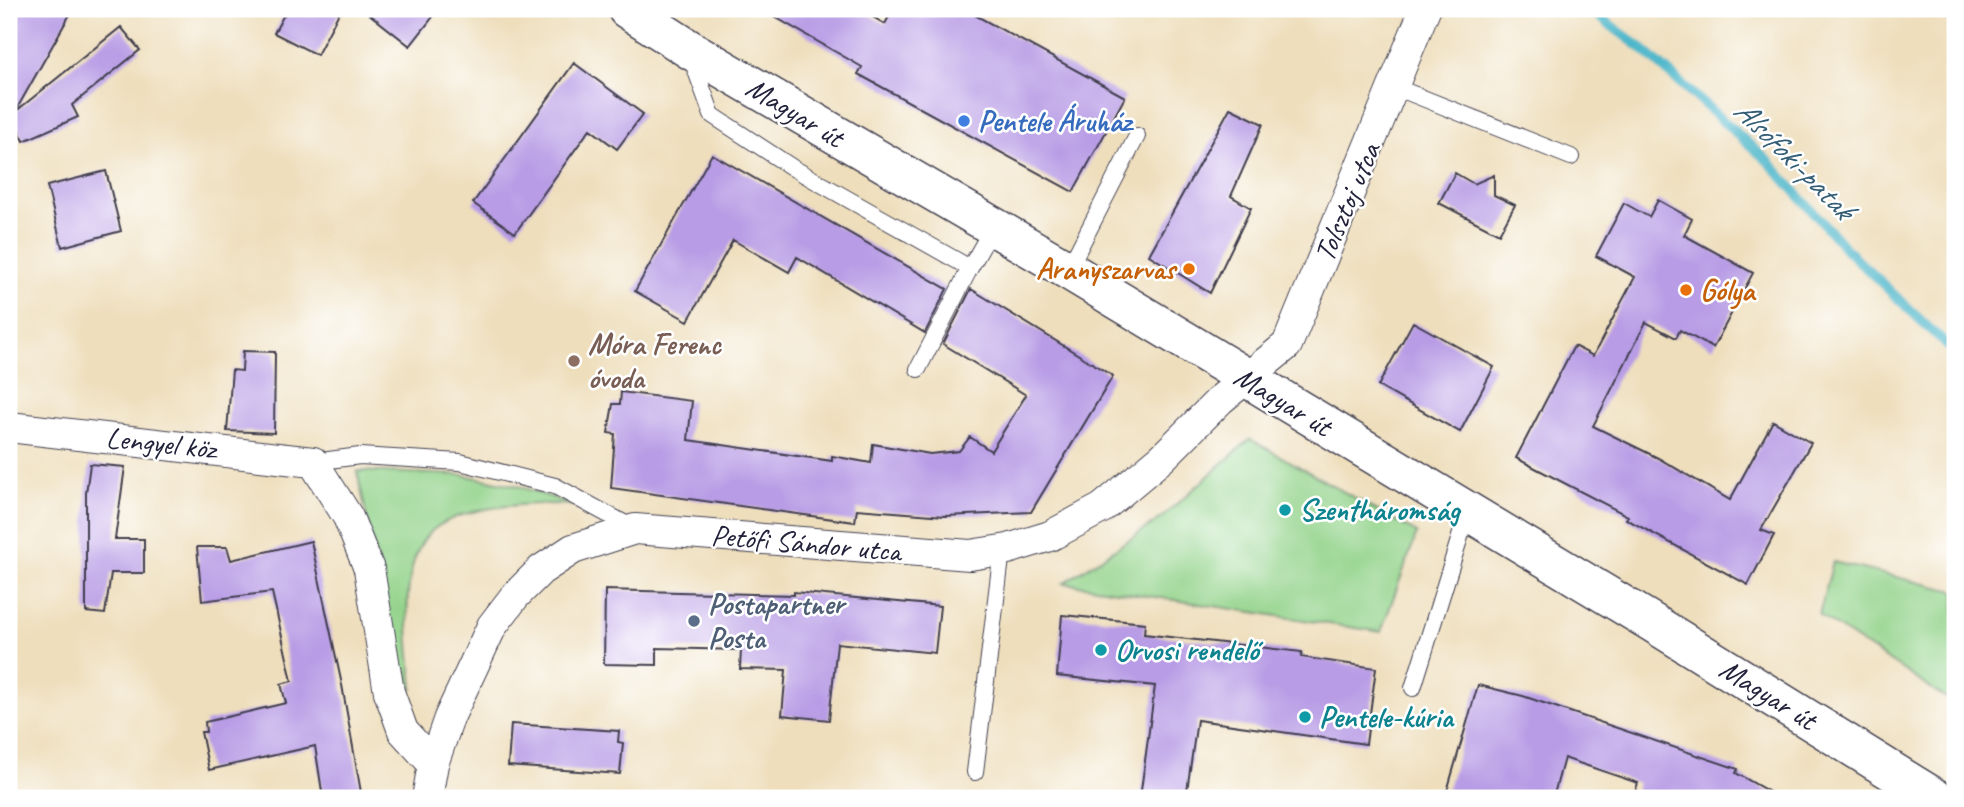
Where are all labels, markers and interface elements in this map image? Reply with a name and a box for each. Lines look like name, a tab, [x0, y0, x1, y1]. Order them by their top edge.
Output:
street label: Magyar út	[739, 68, 853, 157]
water label: Alsófoki-patak	[1725, 90, 1867, 232]
place label: Pentele Áruház	[978, 102, 1135, 140]
marker: Pentele Áruház	[956, 113, 972, 129]
street label: Tolsztoj utca	[1305, 135, 1390, 267]
place label: Aranyszarvas	[1036, 250, 1178, 288]
marker: Aranyszarvas	[1181, 261, 1197, 277]
place label: Gólya	[1700, 271, 1757, 310]
marker: Gólya	[1678, 282, 1694, 298]
place label: Móra Ferenc óvoda	[588, 325, 723, 397]
marker: Móra Ferenc óvoda	[566, 353, 582, 369]
street label: Magyar út	[1227, 357, 1341, 446]
street label: Lengyel köz	[104, 418, 221, 468]
place label: Szentháromság	[1299, 491, 1462, 529]
marker: Szentháromság	[1277, 502, 1293, 518]
street label: Petőfi Sándor utca	[710, 516, 905, 570]
place label: Postapartner Posta	[708, 585, 847, 657]
marker: Postapartner Posta	[686, 613, 702, 629]
place label: Orvosi rendelő	[1115, 631, 1264, 669]
marker: Orvosi rendelő	[1093, 642, 1109, 658]
street label: Magyar út	[1713, 650, 1826, 740]
place label: Pentele-kúria	[1319, 698, 1455, 736]
marker: Pentele-kúria	[1297, 709, 1313, 725]

